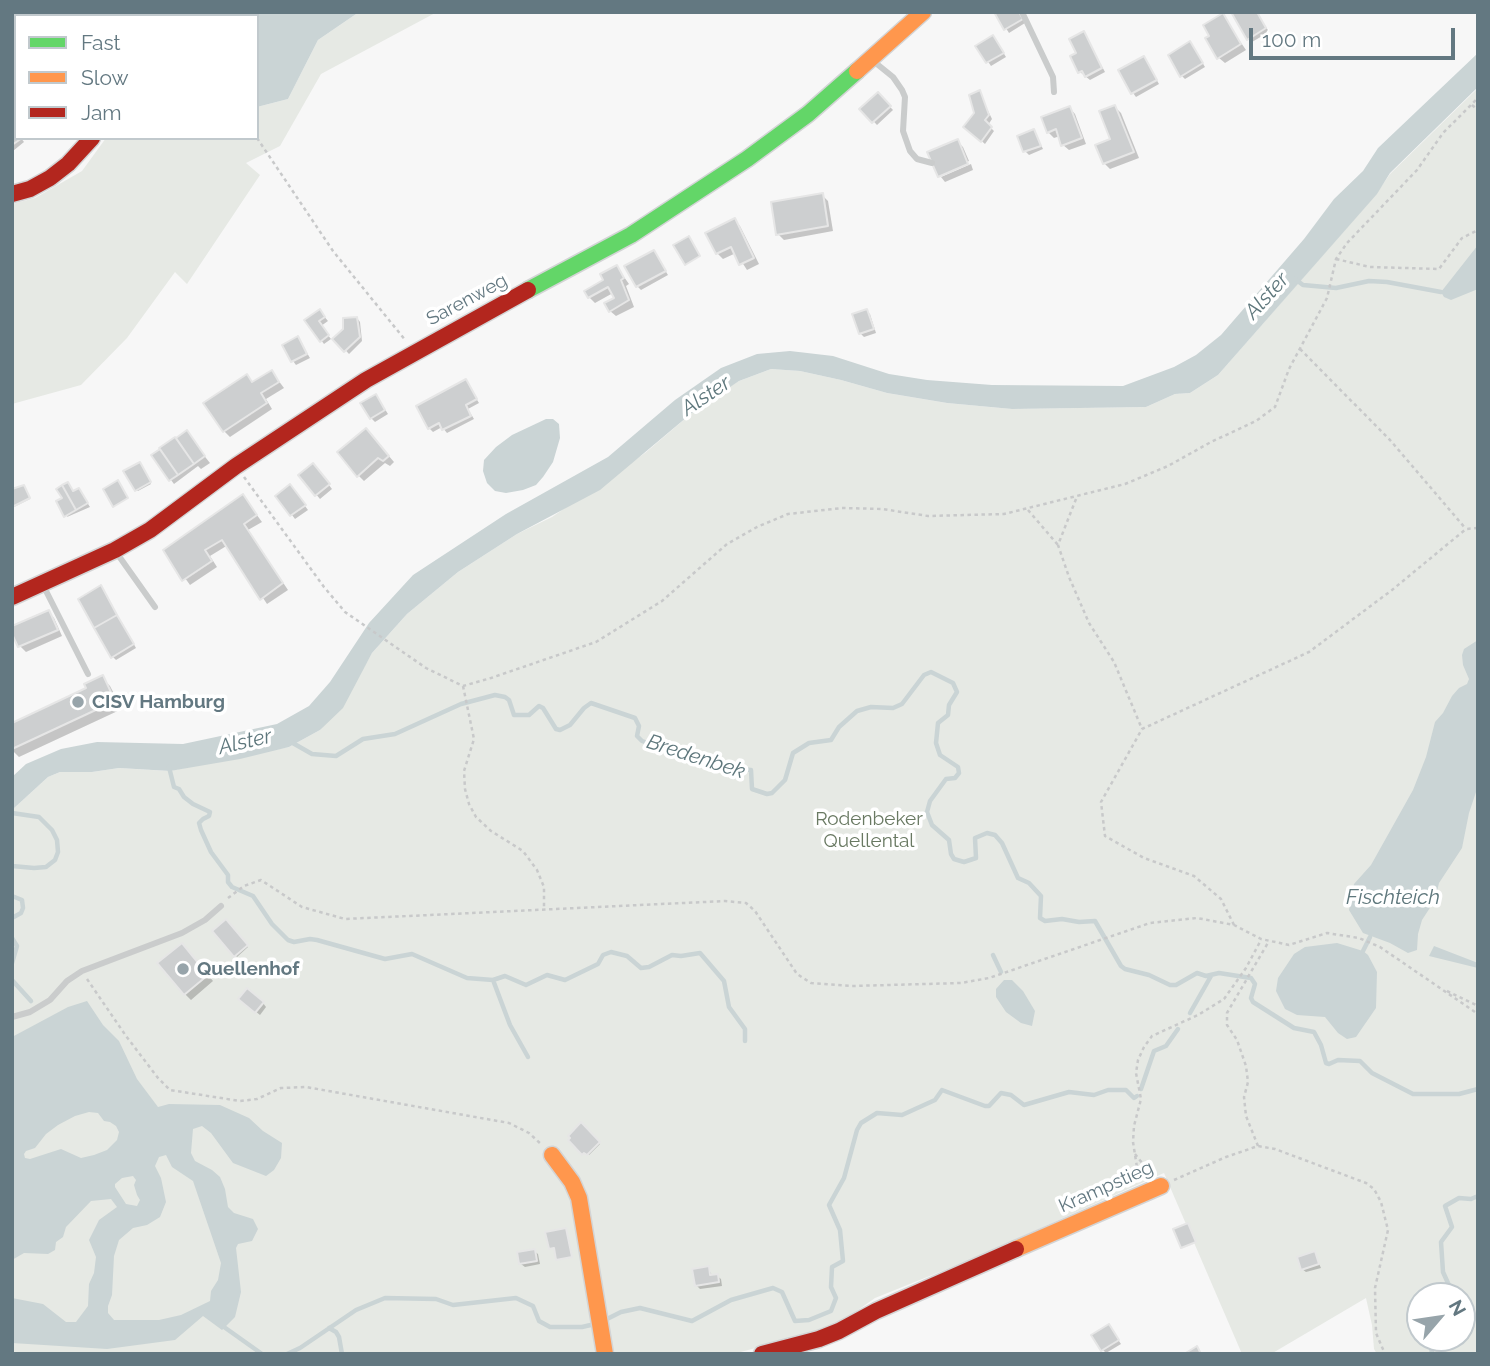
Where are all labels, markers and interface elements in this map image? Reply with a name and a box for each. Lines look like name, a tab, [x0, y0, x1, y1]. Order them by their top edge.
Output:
legend	[14, 14, 259, 140]
scale bar	[1252, 14, 1458, 58]
text: 100 m	[1262, 27, 1321, 52]
text: Fast	[81, 30, 121, 55]
text: Slow	[81, 65, 129, 90]
text: Jam	[81, 100, 122, 125]
water label: Alster	[1240, 268, 1294, 324]
street label: Sarenweg	[423, 269, 511, 331]
water label: Alster	[677, 370, 735, 422]
place label: CISV Hamburg	[92, 691, 225, 713]
marker: CISV Hamburg	[70, 694, 86, 710]
water label: Alster	[216, 724, 274, 760]
water label: Bredenbek	[644, 729, 748, 785]
park label: Rodenbeker Quellental	[815, 808, 923, 852]
water label: Fischteich	[1346, 885, 1440, 911]
place label: Quellenhof	[197, 958, 299, 980]
marker: Quellenhof	[175, 961, 191, 977]
street label: Krampstieg	[1055, 1156, 1157, 1218]
north arrow	[1406, 1282, 1476, 1352]
text: N	[1444, 1296, 1471, 1319]

